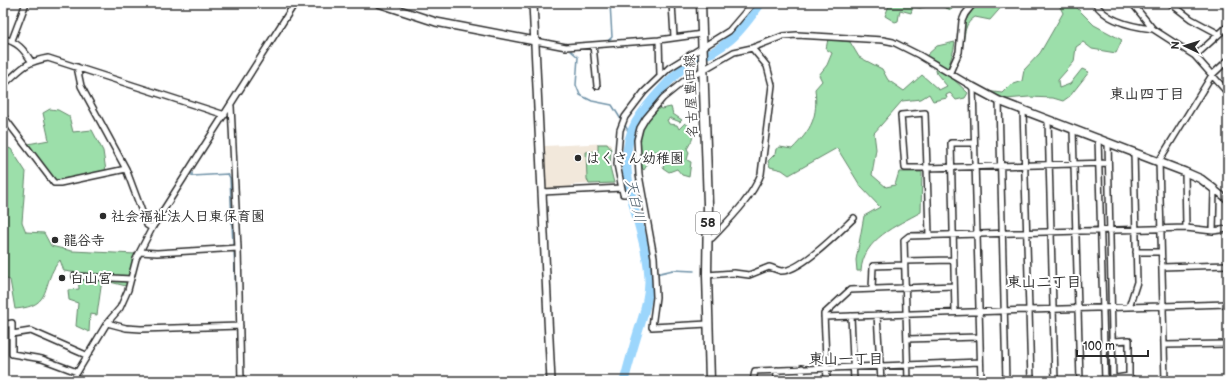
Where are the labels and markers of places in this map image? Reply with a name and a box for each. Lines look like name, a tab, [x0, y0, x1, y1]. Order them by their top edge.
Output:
place label: はくさん幼稚園	[586, 150, 684, 167]
marker: はくさん幼稚園	[573, 153, 583, 163]
place label: 社会福祉法人日東保育園	[111, 208, 265, 225]
marker: 社会福祉法人日東保育園	[98, 211, 108, 221]
place label: 龍谷寺	[63, 232, 105, 249]
marker: 龍谷寺	[50, 235, 60, 245]
place label: 白山宮	[70, 270, 112, 287]
marker: 白山宮	[57, 273, 67, 283]

